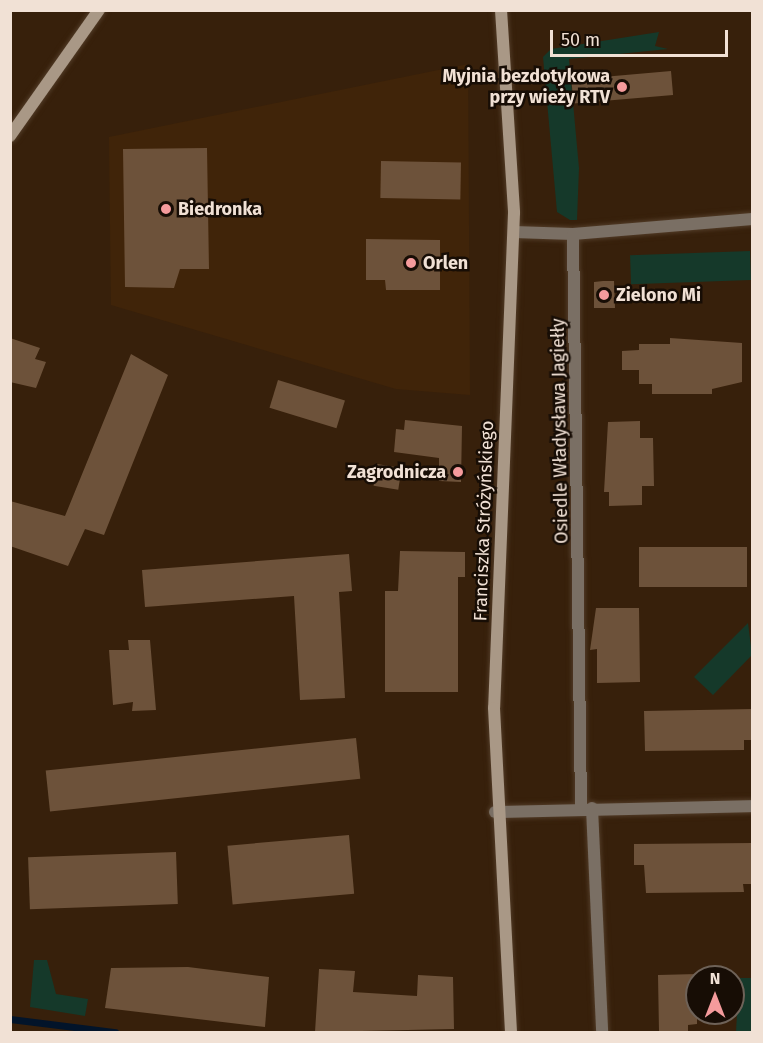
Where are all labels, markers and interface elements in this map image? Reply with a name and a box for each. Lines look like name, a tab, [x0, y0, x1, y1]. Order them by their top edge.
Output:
scale bar	[553, 18, 732, 56]
text: 50 m	[561, 29, 600, 51]
place label: Myjnia bezdotykowa przy wieży RTV	[442, 66, 610, 109]
marker: Myjnia bezdotykowa przy wieży RTV	[615, 80, 629, 94]
place label: Biedronka	[178, 198, 262, 220]
marker: Biedronka	[159, 202, 173, 216]
place label: Orlen	[423, 252, 468, 274]
marker: Orlen	[404, 256, 418, 270]
place label: Zielono Mi	[616, 284, 701, 306]
marker: Zielono Mi	[597, 288, 611, 302]
street label: Osiedle Władysława Jagiełły	[547, 318, 573, 544]
street label: Franciszka Stróżyńskiego	[470, 420, 498, 622]
place label: Zagrodnicza	[347, 461, 446, 483]
marker: Zagrodnicza	[451, 465, 465, 479]
north arrow	[685, 965, 745, 1025]
text: N	[710, 969, 720, 988]

